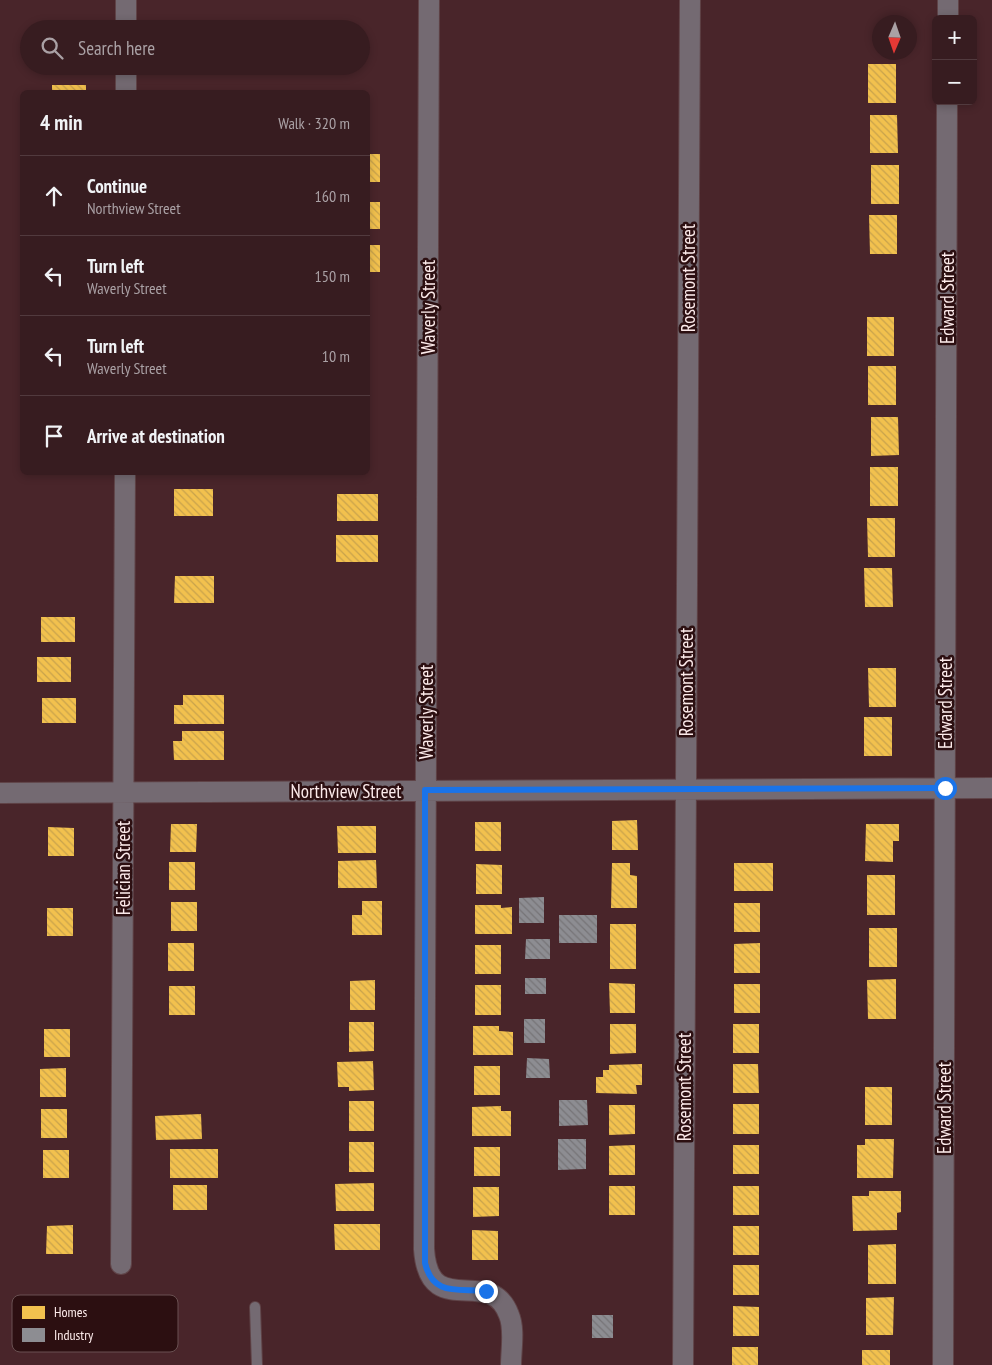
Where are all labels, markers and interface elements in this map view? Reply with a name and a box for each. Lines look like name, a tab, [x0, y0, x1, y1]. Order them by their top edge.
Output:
north arrow	[872, 15, 917, 60]
map controls	[932, 15, 977, 105]
button: +	[932, 15, 977, 60]
search box	[20, 20, 370, 75]
icon: search	[38, 34, 66, 62]
text: Search here	[78, 36, 155, 60]
button: −	[932, 60, 977, 105]
text: 4 min	[40, 109, 82, 136]
text: Walk · 320 m	[278, 113, 350, 133]
text: Continue	[87, 174, 147, 198]
icon: ahead	[40, 182, 68, 210]
text: 160 m	[315, 186, 350, 206]
text: Northview Street	[87, 198, 181, 218]
street label: Rosemont Street	[676, 223, 700, 332]
street label: Edward Street	[935, 251, 959, 344]
text: Turn left	[87, 254, 144, 278]
street label: Waverly Street	[416, 259, 440, 354]
icon: left	[40, 262, 68, 290]
text: 150 m	[315, 266, 350, 286]
text: Waverly Street	[87, 278, 167, 298]
text: Turn left	[87, 334, 144, 358]
icon: left	[40, 342, 68, 370]
text: 10 m	[322, 346, 350, 366]
text: Waverly Street	[87, 358, 167, 378]
icon: arrive	[40, 422, 68, 450]
text: Arrive at destination	[87, 424, 225, 448]
street label: Rosemont Street	[674, 627, 698, 736]
street label: Edward Street	[933, 656, 957, 749]
street label: Waverly Street	[414, 664, 438, 759]
route start	[934, 777, 957, 800]
street label: Northview Street	[290, 779, 402, 803]
street label: Felician Street	[111, 820, 135, 915]
street label: Rosemont Street	[672, 1032, 696, 1141]
street label: Edward Street	[932, 1061, 956, 1154]
route end	[475, 1280, 498, 1303]
legend	[12, 1295, 178, 1352]
text: Homes	[54, 1303, 87, 1321]
text: Industry	[54, 1326, 94, 1344]

